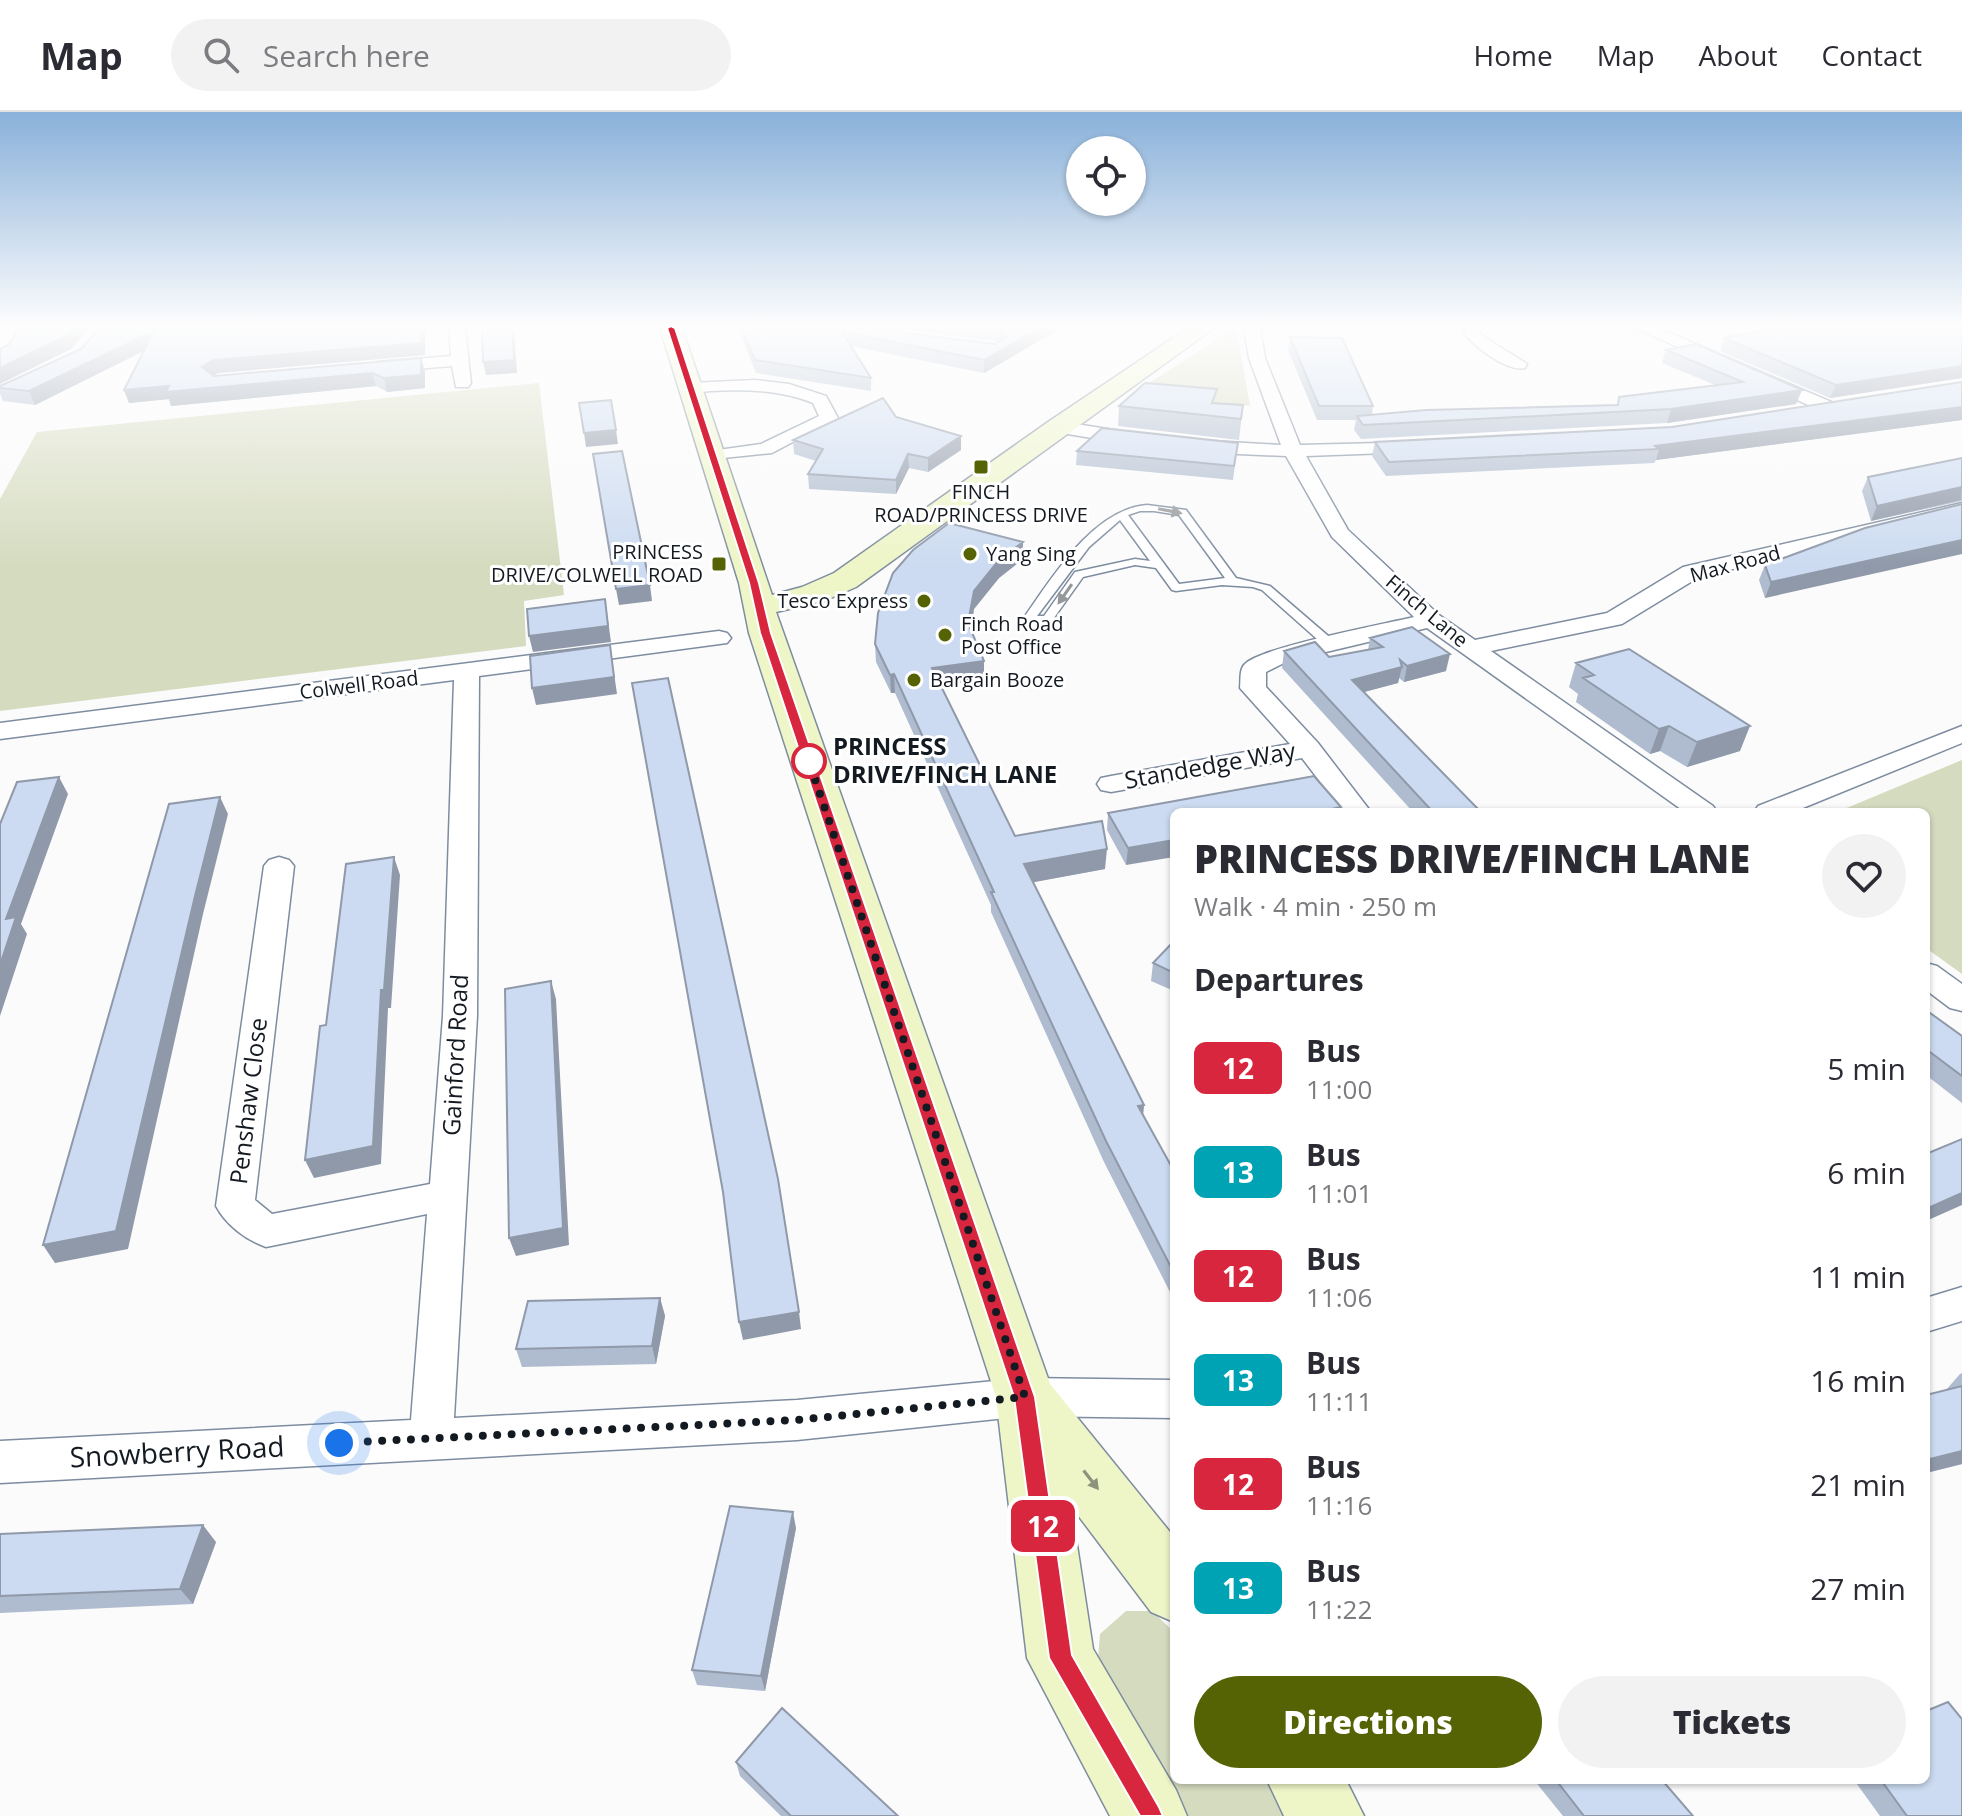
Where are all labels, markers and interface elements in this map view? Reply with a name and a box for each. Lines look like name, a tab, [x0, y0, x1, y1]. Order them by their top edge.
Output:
search box	[171, 19, 731, 91]
text: Map	[40, 29, 123, 81]
icon: search	[199, 33, 243, 77]
text: Search here	[263, 35, 430, 76]
text: Home	[1474, 36, 1553, 74]
text: Map	[1597, 36, 1655, 74]
text: About	[1699, 36, 1777, 74]
text: Contact	[1821, 36, 1922, 74]
map controls	[1066, 136, 1146, 216]
button: locate	[1066, 136, 1146, 216]
marker: FINCH ROAD/PRINCESS DRIVE	[972, 458, 990, 476]
place label: FINCH ROAD/PRINCESS DRIVE	[874, 478, 1088, 528]
one-way arrow	[1158, 506, 1183, 518]
place label: PRINCESS DRIVE/COLWELL ROAD	[491, 538, 703, 588]
street label: Max Road	[1687, 539, 1783, 589]
place label: Yang Sing	[986, 540, 1076, 567]
marker: Yang Sing	[961, 545, 979, 563]
marker: PRINCESS DRIVE/COLWELL ROAD	[710, 555, 728, 573]
street label: Finch Lane	[1380, 568, 1474, 653]
one-way arrow	[1058, 584, 1073, 605]
place label: Tesco Express	[777, 587, 908, 614]
marker: Tesco Express	[915, 592, 933, 610]
place label: Finch Road Post Office	[961, 610, 1063, 660]
marker: Finch Road Post Office	[936, 626, 954, 644]
street label: Colwell Road	[298, 664, 420, 705]
place label: Bargain Booze	[930, 666, 1064, 693]
marker: Bargain Booze	[905, 671, 923, 689]
place label: PRINCESS DRIVE/FINCH LANE	[833, 729, 1057, 790]
street label: Standedge Way	[1122, 733, 1299, 796]
marker: PRINCESS DRIVE/FINCH LANE	[792, 744, 826, 778]
text: PRINCESS DRIVE/FINCH LANE	[1194, 832, 1750, 884]
button: heart	[1822, 834, 1906, 918]
text: Walk · 4 min · 250 m	[1194, 888, 1437, 924]
text: Departures	[1194, 959, 1364, 1000]
street label: Gainford Road	[434, 973, 475, 1137]
street label: Penshaw Close	[221, 1016, 274, 1186]
text: Bus	[1306, 1030, 1361, 1071]
text: 5 min	[1827, 1048, 1906, 1089]
text: 12	[1222, 1049, 1254, 1087]
text: 11:00	[1306, 1071, 1372, 1107]
text: Bus	[1306, 1134, 1361, 1175]
text: 6 min	[1827, 1152, 1906, 1193]
text: 13	[1222, 1153, 1254, 1191]
text: 11:01	[1306, 1175, 1372, 1211]
text: Bus	[1306, 1238, 1361, 1279]
text: 11 min	[1810, 1256, 1906, 1297]
text: 12	[1222, 1257, 1254, 1295]
text: 11:06	[1306, 1279, 1372, 1315]
text: Bus	[1306, 1342, 1361, 1383]
text: 16 min	[1810, 1360, 1906, 1401]
text: 13	[1222, 1361, 1254, 1399]
text: 11:11	[1306, 1383, 1372, 1419]
your location	[319, 1423, 359, 1463]
street label: Snowberry Road	[69, 1426, 285, 1476]
text: Bus	[1306, 1446, 1361, 1487]
text: 21 min	[1810, 1464, 1906, 1505]
text: 12	[1222, 1465, 1254, 1503]
one-way arrow	[1082, 1470, 1098, 1490]
text: 11:16	[1306, 1487, 1372, 1523]
line badge: 12	[1007, 1500, 1079, 1552]
text: 12	[1027, 1507, 1059, 1545]
text: Bus	[1306, 1550, 1361, 1591]
text: 27 min	[1810, 1568, 1906, 1609]
text: 13	[1222, 1569, 1254, 1607]
text: 11:22	[1306, 1591, 1372, 1627]
button: Directions	[1194, 1676, 1542, 1768]
button: Tickets	[1558, 1676, 1906, 1768]

